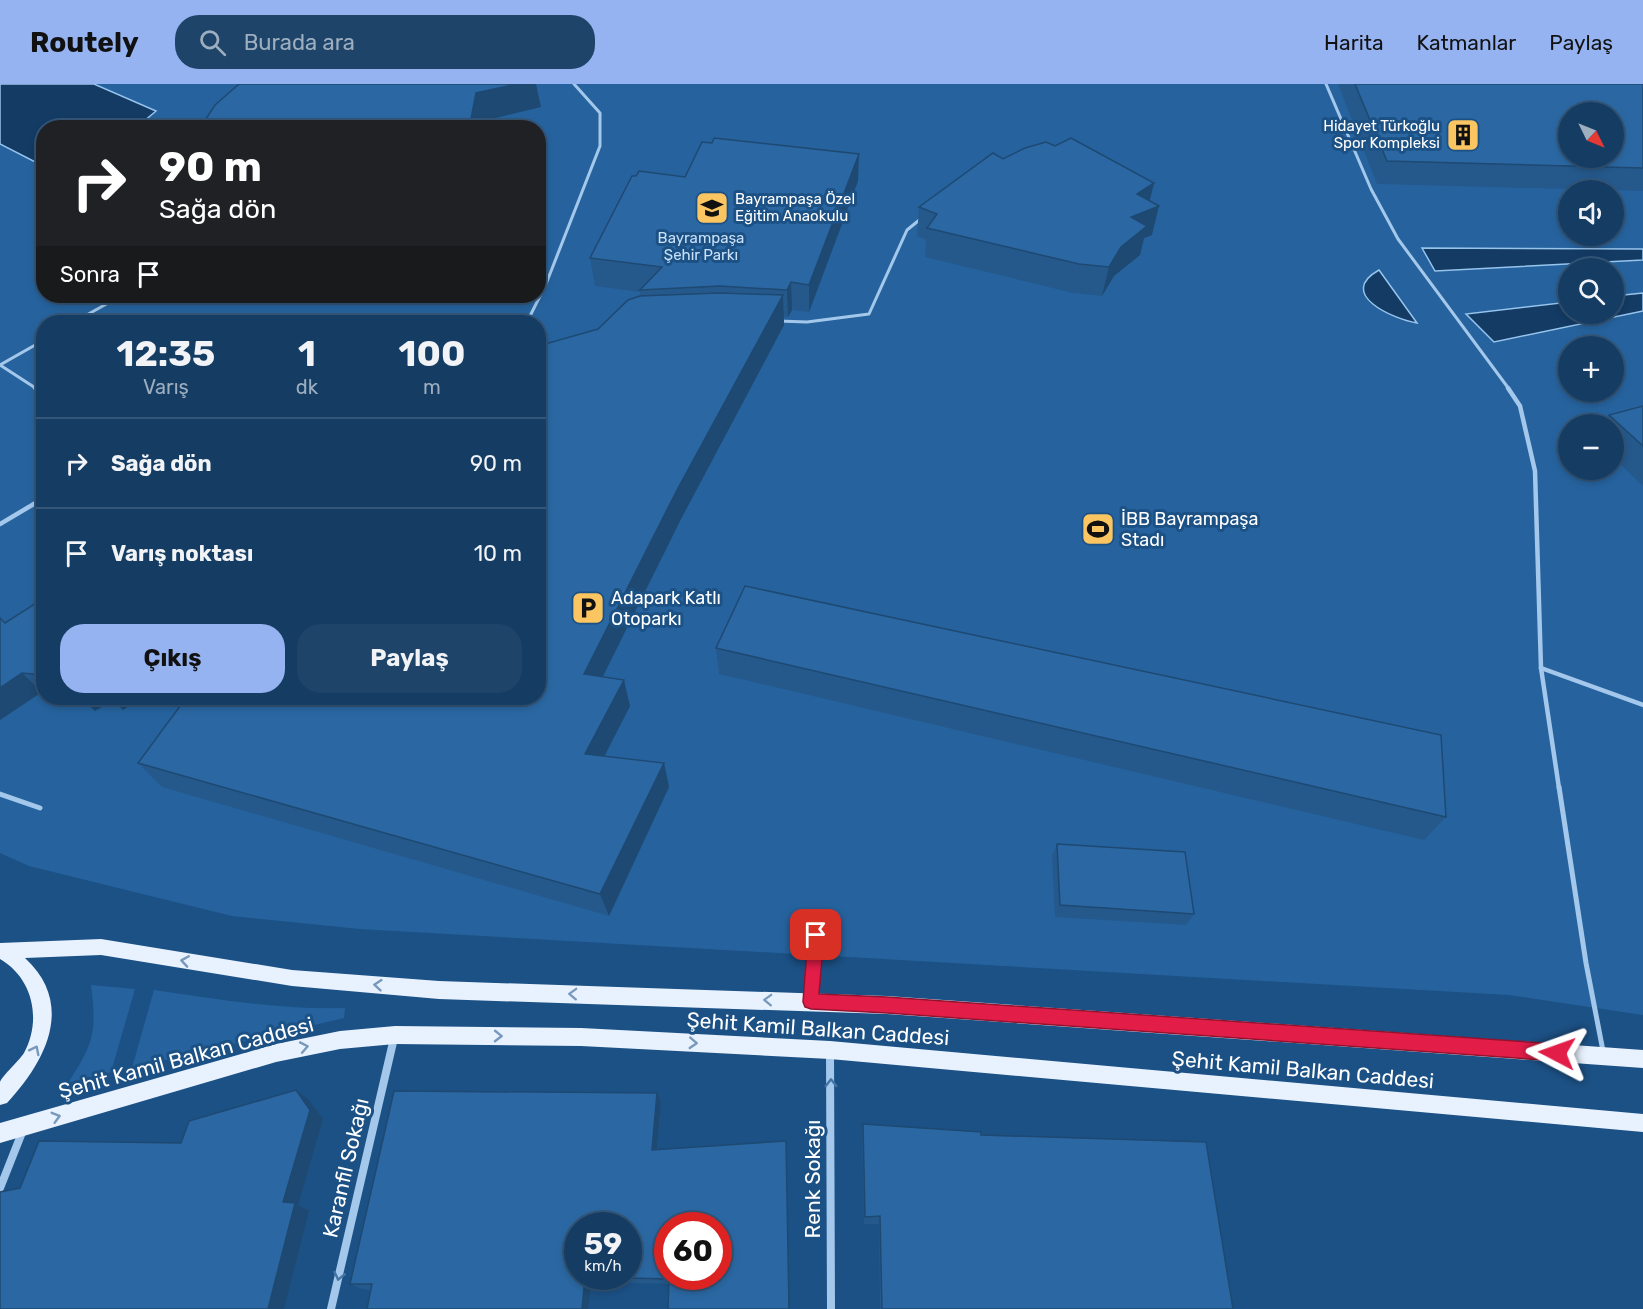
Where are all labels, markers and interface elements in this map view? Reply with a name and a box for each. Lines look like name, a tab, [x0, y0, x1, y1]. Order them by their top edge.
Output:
search box	[175, 15, 595, 69]
text: Routely	[30, 26, 139, 59]
icon: search	[196, 26, 229, 59]
text: Burada ara	[244, 29, 355, 56]
text: Harita	[1324, 30, 1384, 55]
text: Katmanlar	[1417, 30, 1516, 55]
text: Paylaş	[1549, 30, 1613, 55]
north arrow	[1558, 102, 1624, 168]
map controls	[1558, 102, 1624, 480]
place label: Hidayet Türkoğlu Spor Kompleksi	[1323, 117, 1440, 152]
building icon: Hidayet Türkoğlu Spor Kompleksi	[1445, 117, 1481, 153]
text: 90 m	[159, 142, 262, 192]
icon: right	[60, 144, 138, 222]
button: sound	[1558, 180, 1624, 246]
school or university icon: Bayrampaşa Özel Eğitim Anaokulu	[694, 190, 730, 226]
place label: Bayrampaşa Özel Eğitim Anaokulu	[735, 190, 855, 225]
text: Sağa dön	[159, 193, 276, 225]
park label: Bayrampaşa Şehir Parkı	[658, 229, 744, 264]
icon: arrive	[132, 258, 165, 291]
button: search	[1558, 258, 1624, 324]
text: Sonra	[60, 261, 120, 288]
text: 12:35	[117, 332, 215, 375]
text: 1	[298, 332, 316, 375]
text: 100	[399, 332, 465, 375]
button: +	[1558, 336, 1624, 402]
text: Varış	[143, 375, 189, 399]
text: dk	[296, 375, 318, 399]
text: m	[423, 375, 441, 399]
button: −	[1558, 414, 1624, 480]
icon: right	[60, 447, 93, 480]
text: Sağa dön	[111, 450, 212, 477]
text: 90 m	[470, 450, 522, 477]
place label: İBB Bayrampaşa Stadı	[1121, 508, 1258, 551]
sports icon: İBB Bayrampaşa Stadı	[1080, 511, 1116, 547]
icon: arrive	[60, 537, 93, 570]
text: Varış noktası	[111, 540, 253, 567]
text: 10 m	[474, 540, 522, 567]
place label: Adapark Katlı Otoparkı	[611, 587, 721, 630]
parking icon: Adapark Katlı Otoparkı	[570, 590, 606, 626]
button: Çıkış	[60, 624, 285, 693]
button: Paylaş	[297, 624, 522, 693]
pin	[790, 909, 841, 960]
icon: arrive	[799, 918, 832, 951]
one-way arrow	[180, 955, 189, 967]
one-way arrow	[373, 979, 382, 992]
one-way arrow	[568, 988, 577, 1001]
one-way arrow	[763, 994, 772, 1007]
street label: Şehit Kamil Balkan Caddesi	[686, 1007, 950, 1050]
street label: Şehit Kamil Balkan Caddesi	[56, 1011, 316, 1104]
position arrow	[1525, 1021, 1589, 1085]
one-way arrow	[494, 1030, 503, 1042]
one-way arrow	[689, 1037, 698, 1050]
one-way arrow	[299, 1041, 309, 1054]
one-way arrow	[27, 1045, 39, 1056]
street label: Şehit Kamil Balkan Caddesi	[1171, 1046, 1435, 1093]
one-way arrow	[825, 1078, 837, 1087]
street label: Karanfil Sokağı	[317, 1096, 374, 1240]
one-way arrow	[50, 1112, 61, 1124]
street label: Renk Sokağı	[800, 1120, 825, 1238]
speed limit sign: 60	[654, 1212, 732, 1290]
text: 59	[584, 1226, 622, 1262]
text: km/h	[584, 1257, 622, 1275]
one-way arrow	[333, 1271, 346, 1281]

